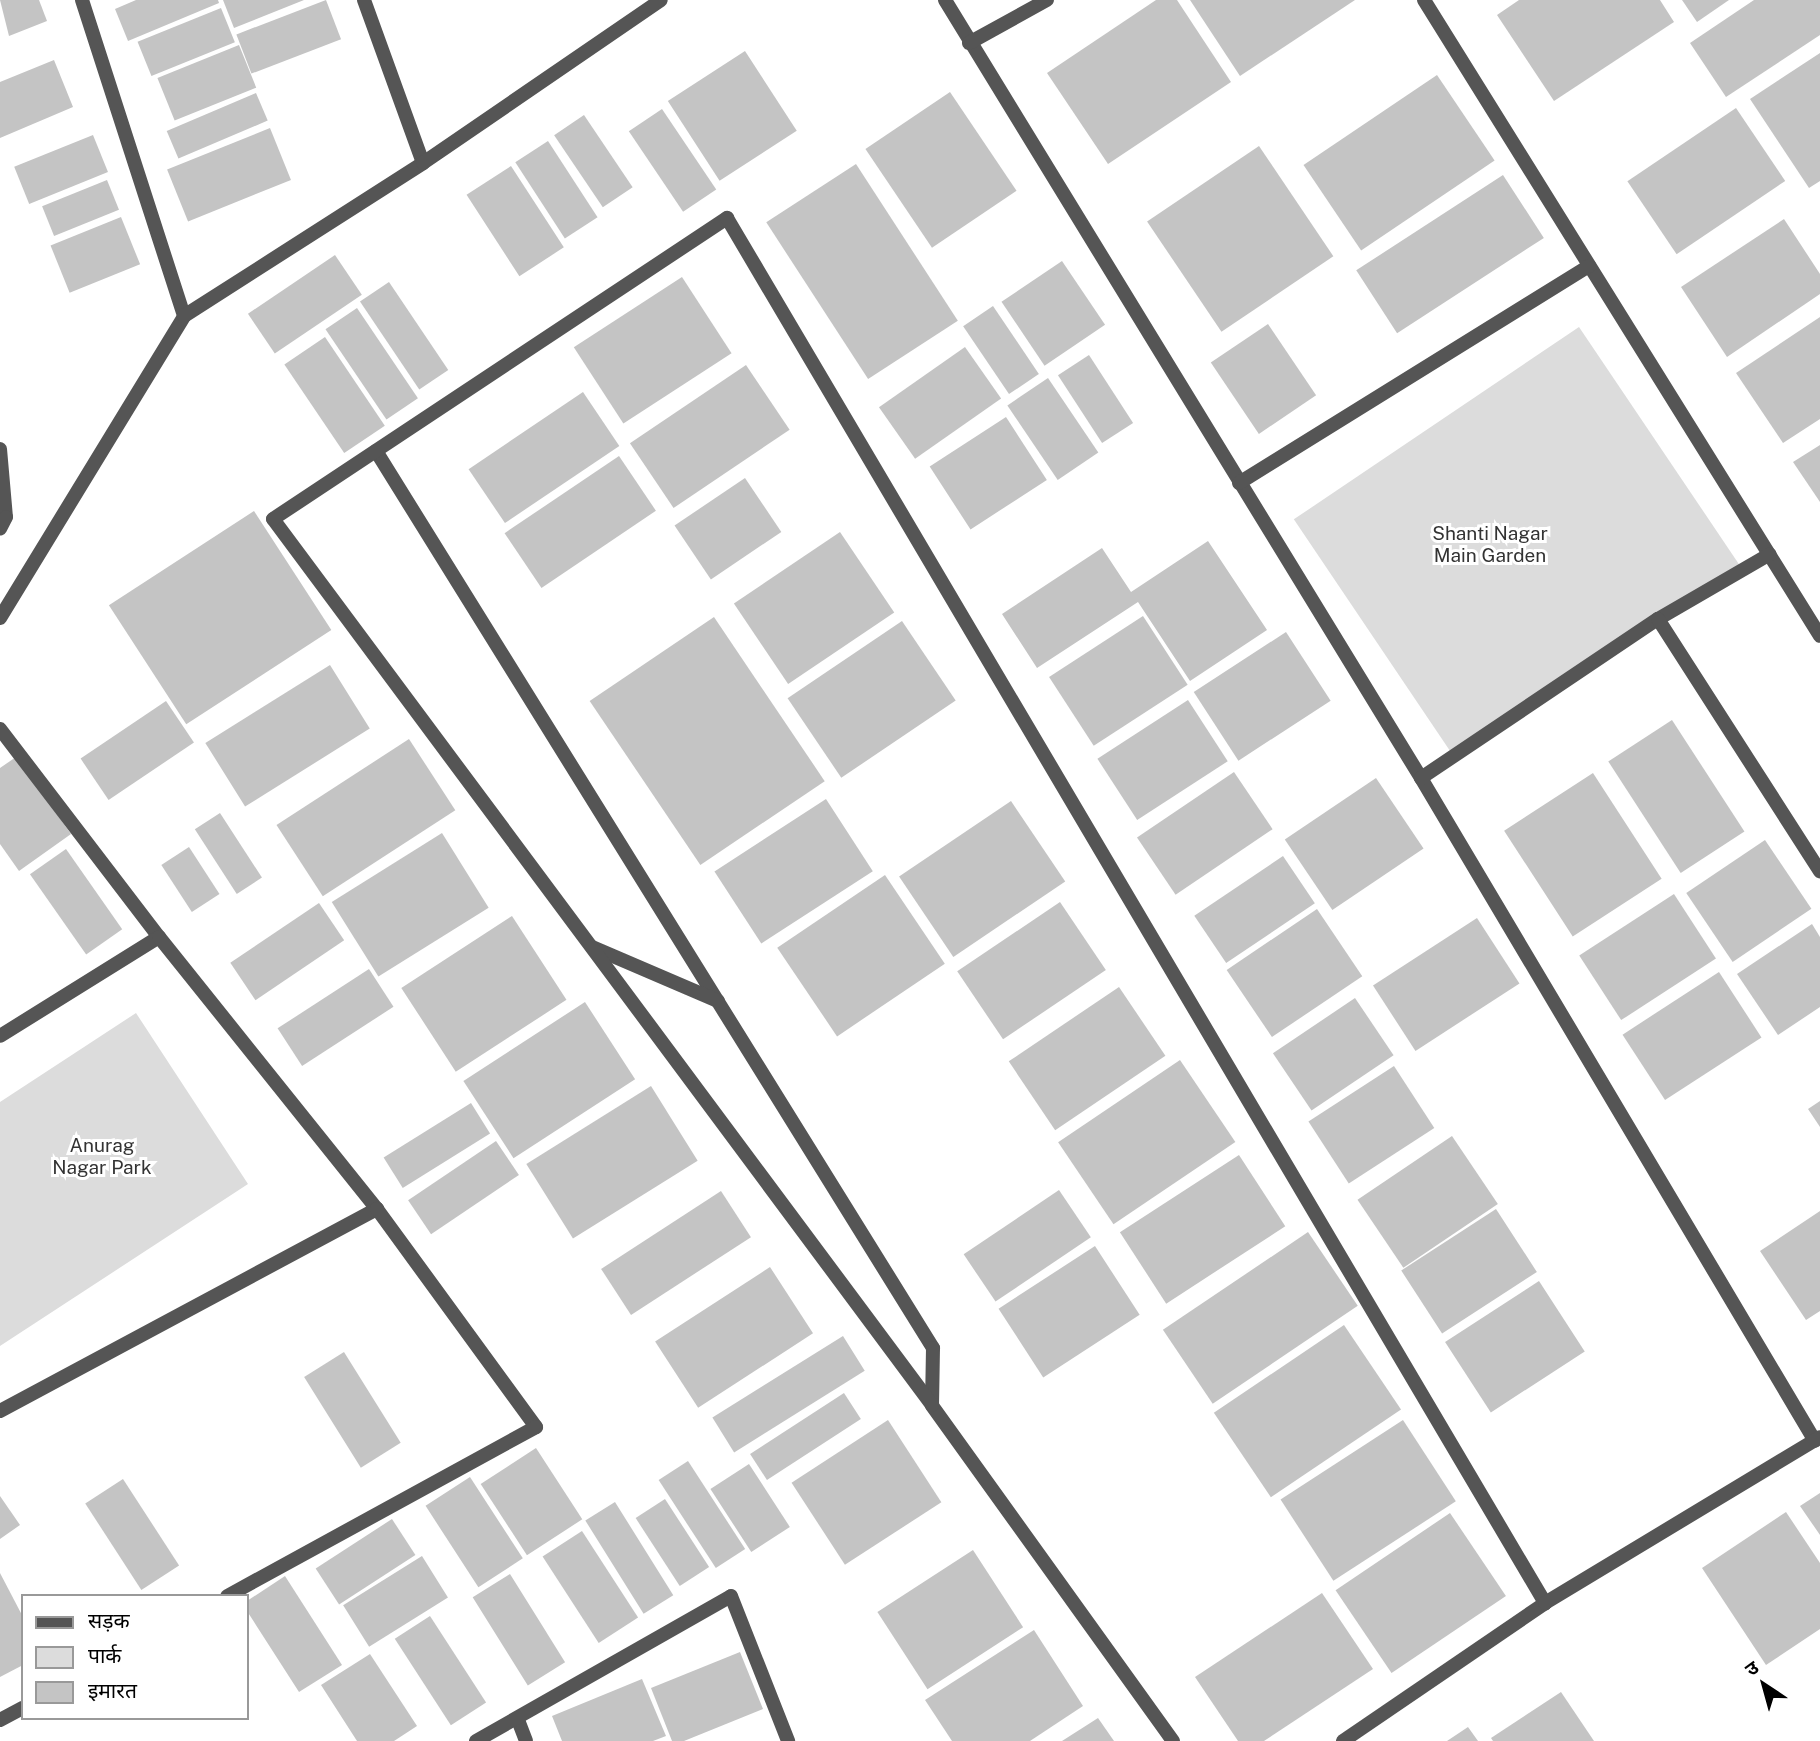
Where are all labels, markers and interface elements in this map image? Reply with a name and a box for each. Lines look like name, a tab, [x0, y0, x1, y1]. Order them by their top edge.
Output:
park label: Shanti Nagar Main Garden	[1432, 523, 1548, 567]
park label: Anurag Nagar Park	[52, 1135, 152, 1179]
legend	[21, 1594, 248, 1720]
text: सड़क	[88, 1608, 130, 1633]
text: पार्क	[88, 1643, 122, 1668]
north arrow	[1729, 1650, 1799, 1720]
text: उ	[1741, 1656, 1763, 1680]
text: इमारत	[88, 1678, 137, 1703]

